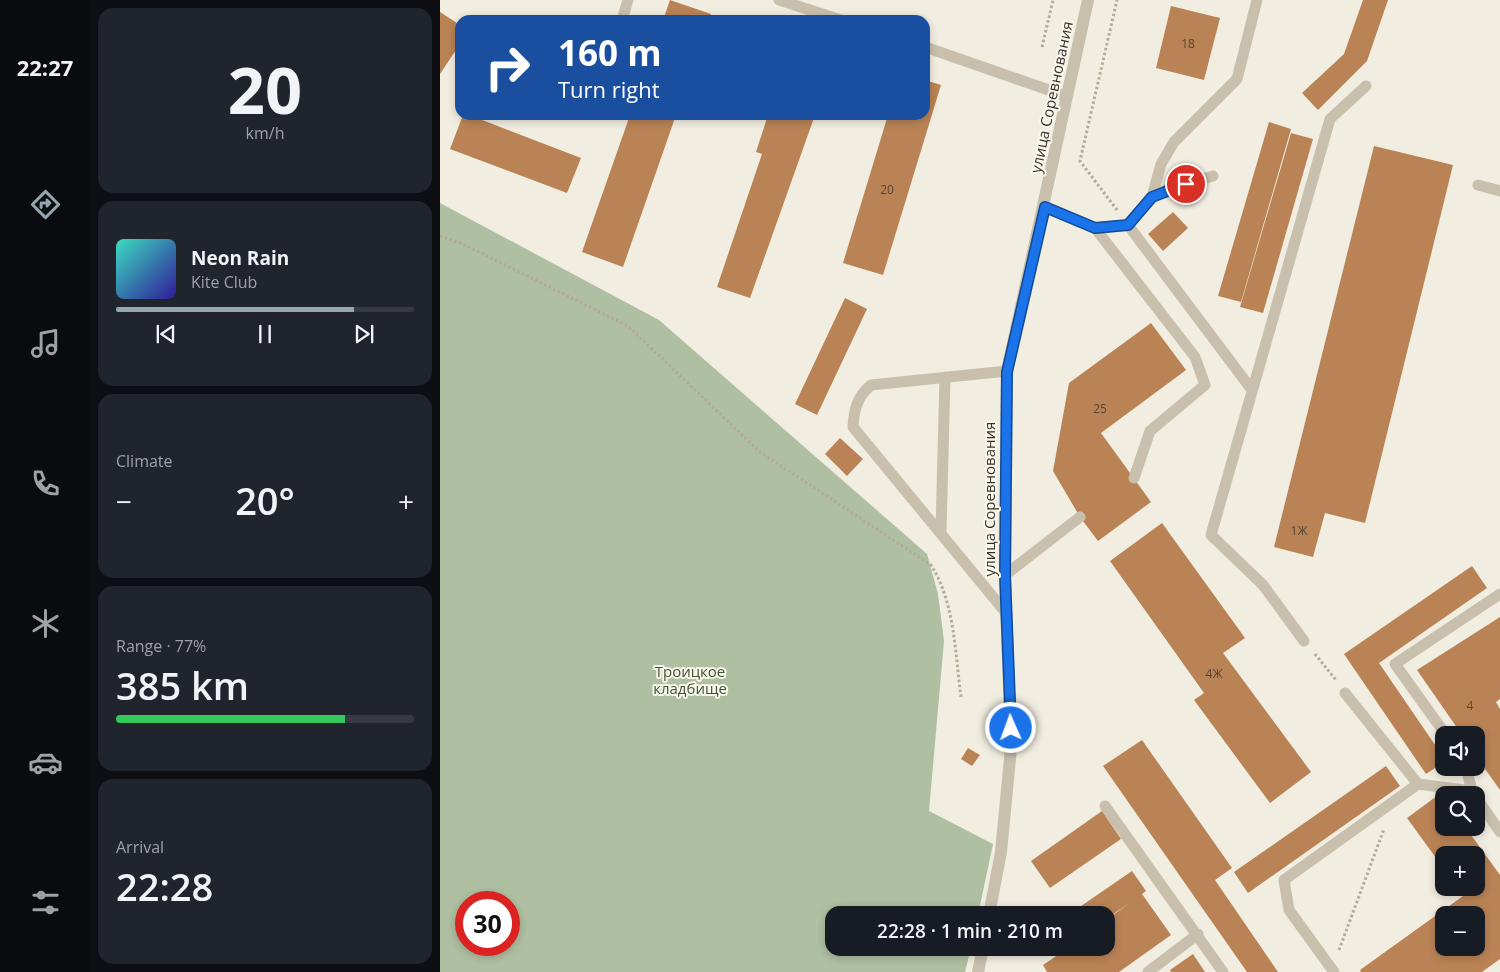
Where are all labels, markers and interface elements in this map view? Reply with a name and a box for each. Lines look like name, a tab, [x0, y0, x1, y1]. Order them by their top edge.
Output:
street label: улица Соревнования	[1025, 19, 1077, 175]
text: 160 m	[558, 29, 662, 76]
icon: right	[475, 35, 540, 100]
house number: 18	[1181, 35, 1195, 52]
text: 20	[228, 45, 302, 133]
text: 22:27	[17, 52, 73, 82]
text: Turn right	[558, 74, 660, 104]
text: km/h	[246, 122, 284, 144]
pin	[1165, 163, 1207, 205]
icon: arrive	[1172, 170, 1200, 198]
house number: 20	[880, 181, 894, 198]
icon: directions	[28, 187, 63, 222]
text: Neon Rain	[191, 245, 289, 271]
text: Kite Club	[191, 271, 257, 293]
icon: previous	[152, 320, 180, 348]
icon: pause	[251, 320, 279, 348]
icon: next	[350, 320, 378, 348]
icon: music	[28, 326, 63, 361]
house number: 25	[1093, 400, 1107, 417]
street label: улица Соревнования	[979, 422, 999, 576]
text: Climate	[116, 450, 173, 472]
icon: phone	[28, 466, 63, 501]
text: 20°	[235, 474, 295, 526]
text: −	[116, 482, 132, 520]
text: +	[398, 482, 414, 520]
house number: 1Ж	[1291, 522, 1308, 539]
icon: climate	[28, 606, 63, 641]
text: Range · 77%	[116, 635, 206, 657]
text: 385 km	[116, 659, 249, 711]
park label: Троицкое кладбище	[653, 661, 727, 698]
house number: 4Ж	[1206, 665, 1223, 682]
house number: 4	[1467, 697, 1474, 714]
position arrow	[984, 701, 1036, 753]
map controls	[1435, 726, 1485, 956]
button: sound	[1435, 726, 1485, 776]
icon: car	[28, 745, 63, 780]
button: search	[1435, 786, 1485, 836]
text: Arrival	[116, 836, 164, 858]
button: +	[1435, 846, 1485, 896]
text: 22:28	[116, 860, 213, 912]
icon: filters	[28, 885, 63, 920]
speed limit sign: 30	[455, 891, 520, 956]
button: −	[1435, 906, 1485, 956]
text: 22:28 · 1 min · 210 m	[877, 918, 1063, 944]

